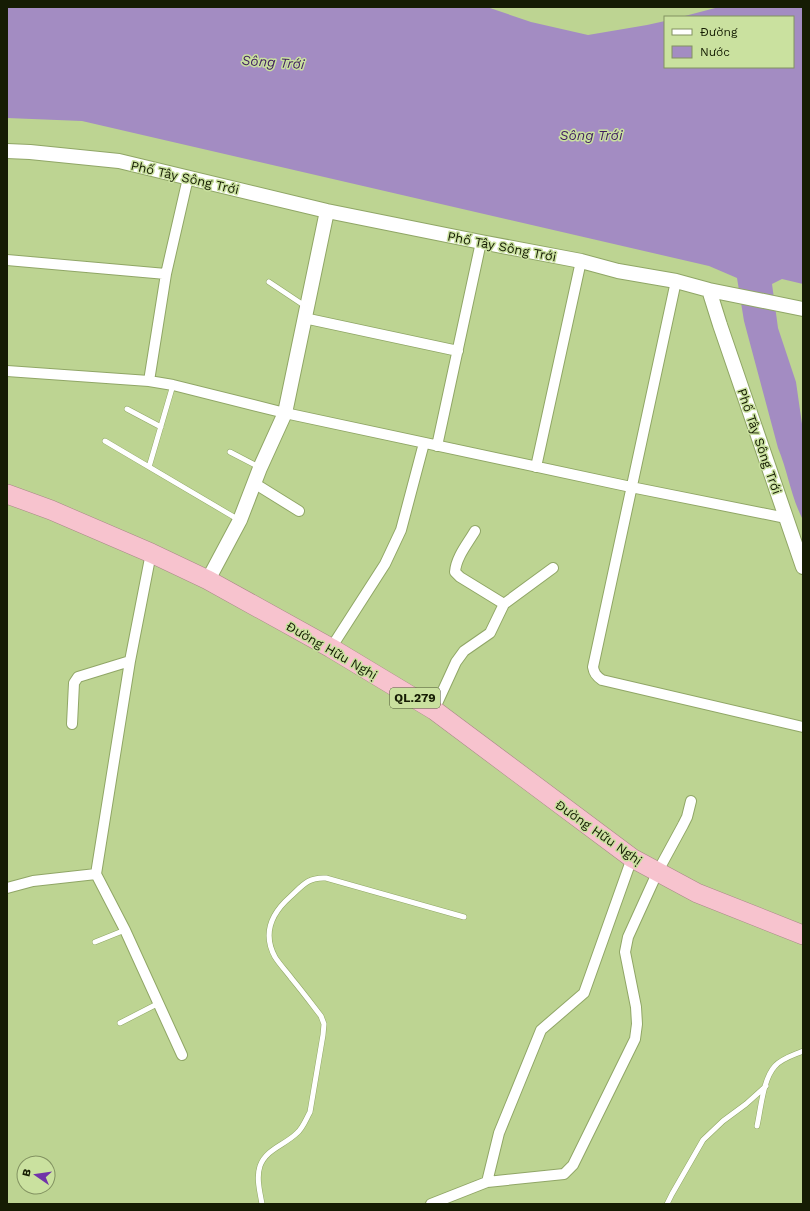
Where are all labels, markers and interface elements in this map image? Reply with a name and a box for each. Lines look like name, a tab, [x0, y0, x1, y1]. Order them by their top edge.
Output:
legend	[664, 16, 794, 68]
text: Đường	[700, 25, 738, 39]
text: Nước	[700, 45, 730, 59]
water label: Sông Trới	[241, 52, 305, 72]
water label: Sông Trới	[559, 127, 623, 143]
street label: Phố Tây Sông Trới	[129, 158, 240, 197]
street label: Phố Tây Sông Trới	[446, 229, 558, 264]
street label: Phố Tây Sông Trới	[734, 386, 785, 496]
street label: Đường Hữu Nghị	[284, 618, 380, 683]
road number: QL.279	[390, 688, 440, 708]
street label: Đường Hữu Nghị	[552, 797, 645, 868]
north arrow	[16, 1155, 56, 1195]
text: B	[20, 1167, 34, 1178]

